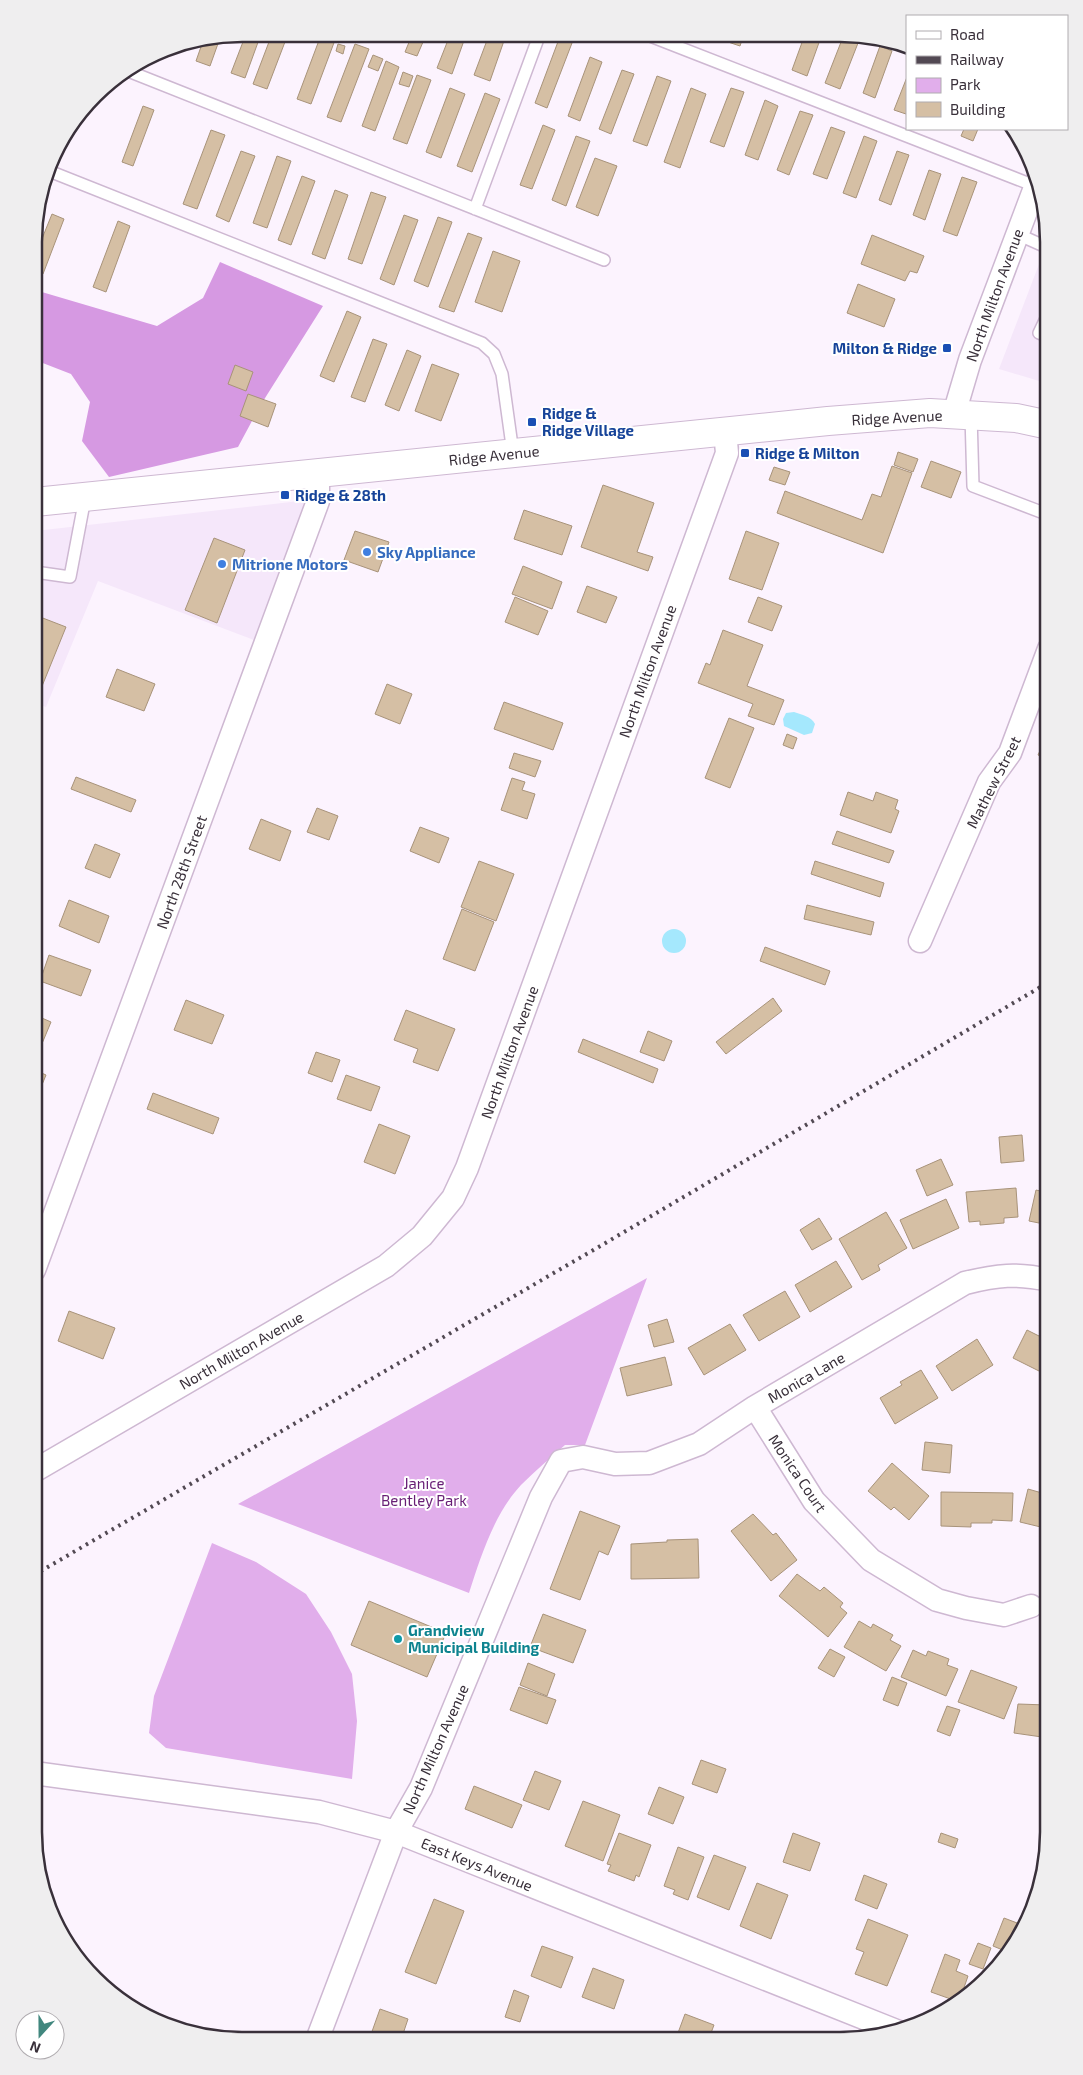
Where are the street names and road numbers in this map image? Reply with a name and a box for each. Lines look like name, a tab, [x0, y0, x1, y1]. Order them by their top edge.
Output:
street label: North Milton Avenue	[962, 226, 1026, 364]
street label: Ridge Avenue	[851, 406, 943, 428]
street label: Ridge Avenue	[448, 441, 540, 469]
street label: North Milton Avenue	[615, 602, 679, 740]
street label: Mathew Street	[962, 733, 1024, 831]
street label: North 28th Street	[152, 812, 210, 931]
street label: North Milton Avenue	[477, 983, 541, 1121]
street label: North Milton Avenue	[176, 1307, 306, 1393]
street label: Monica Lane	[764, 1348, 848, 1406]
street label: Monica Court	[765, 1430, 831, 1516]
street label: North Milton Avenue	[398, 1681, 472, 1817]
street label: East Keys Avenue	[419, 1833, 535, 1895]

